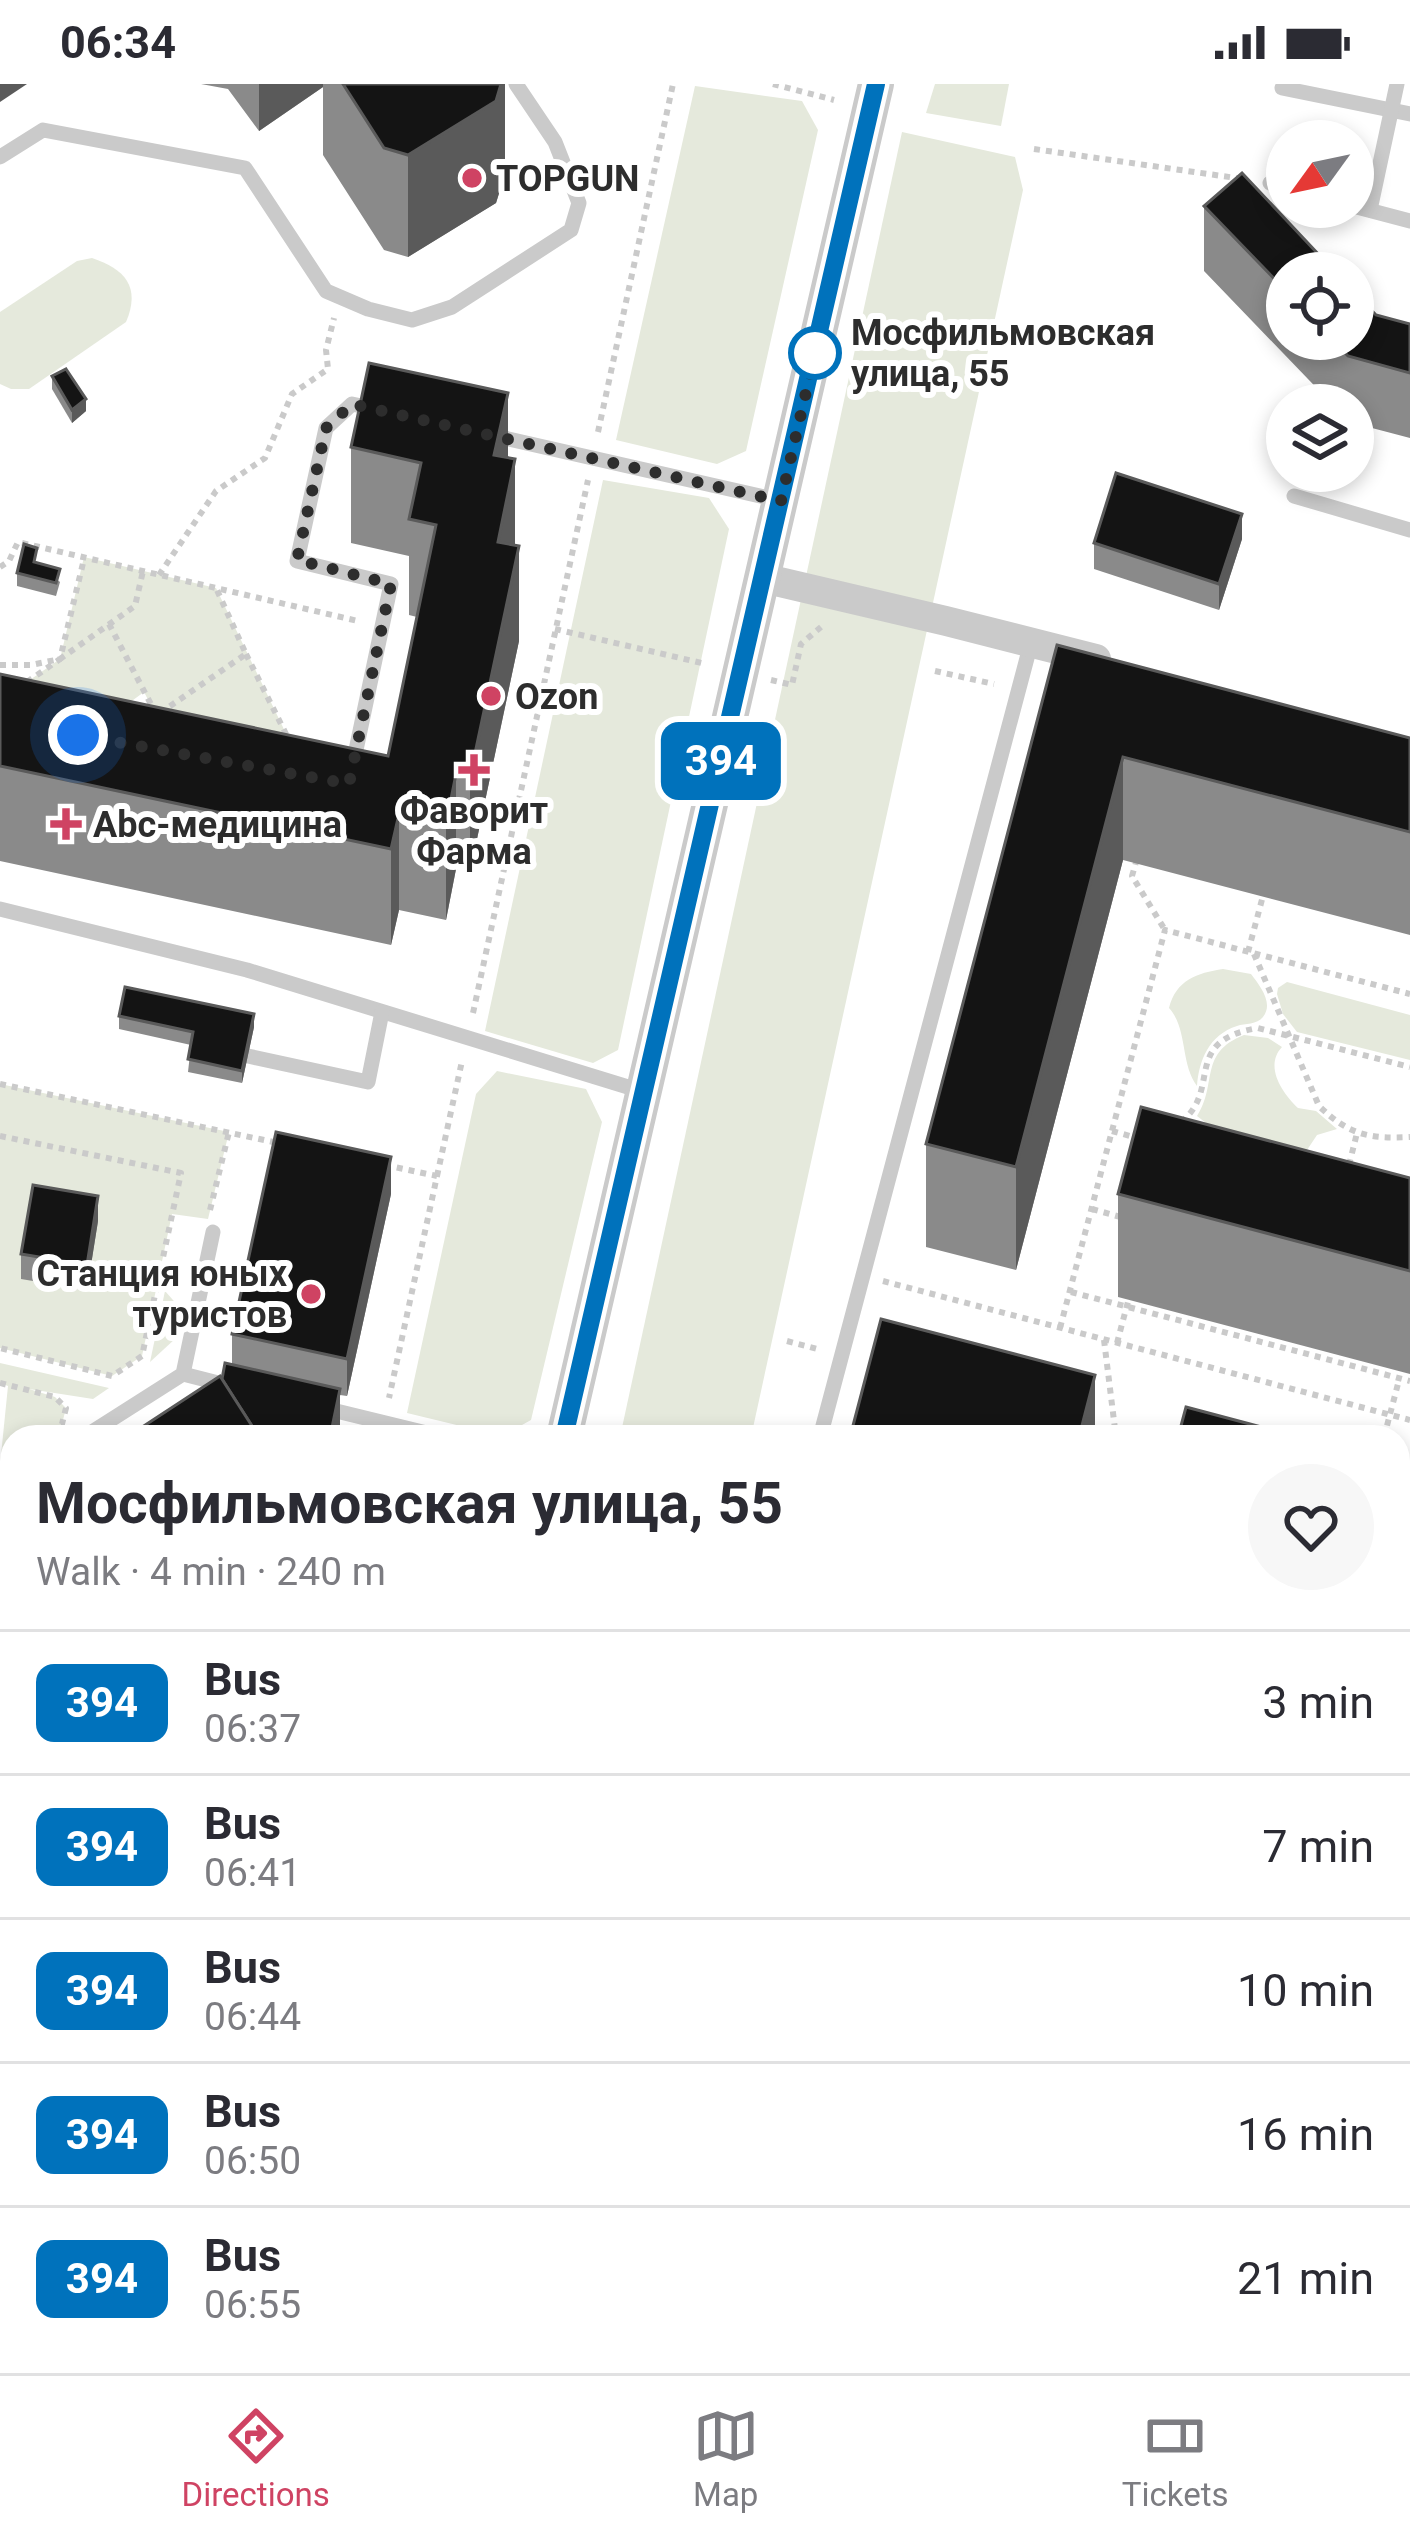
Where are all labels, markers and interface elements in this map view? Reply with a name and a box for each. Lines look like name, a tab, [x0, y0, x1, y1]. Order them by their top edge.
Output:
text: 06:34	[60, 16, 176, 69]
north arrow	[1266, 120, 1374, 228]
map controls	[1266, 120, 1374, 492]
place label: TOPGUN	[496, 158, 640, 200]
marker: TOPGUN	[459, 165, 485, 191]
button: locate	[1266, 252, 1374, 360]
place label: Мосфильмовская улица, 55	[851, 312, 1155, 395]
marker: Мосфильмовская улица, 55	[790, 328, 840, 378]
button: layers	[1266, 384, 1374, 492]
place label: Ozon	[515, 676, 598, 718]
marker: Ozon	[478, 683, 504, 709]
your location	[48, 705, 108, 765]
line badge: 394	[652, 722, 790, 800]
text: 394	[685, 736, 757, 785]
marker: Фаворит Фарма	[461, 757, 487, 783]
place label: Фаворит Фарма	[400, 790, 548, 873]
place label: Abc-медицина	[93, 804, 342, 846]
marker: Abc-медицина	[50, 808, 82, 840]
place label: Станция юных туристов	[37, 1253, 288, 1336]
marker: Станция юных туристов	[298, 1281, 324, 1307]
button: heart	[1248, 1464, 1374, 1590]
text: Мосфильмовская улица, 55	[36, 1470, 783, 1537]
text: Walk · 4 min · 240 m	[36, 1549, 386, 1595]
text: Bus	[204, 1653, 281, 1706]
text: 3 min	[1262, 1676, 1374, 1729]
text: 394	[66, 1678, 138, 1727]
text: 06:37	[204, 1706, 301, 1752]
text: Bus	[204, 1797, 281, 1850]
text: 7 min	[1262, 1820, 1374, 1873]
text: 394	[66, 1822, 138, 1871]
text: 06:41	[204, 1850, 301, 1896]
text: Bus	[204, 1941, 281, 1994]
text: 10 min	[1237, 1964, 1374, 2017]
text: 394	[66, 1966, 138, 2015]
text: 06:44	[204, 1994, 301, 2040]
text: Bus	[204, 2085, 281, 2138]
text: 16 min	[1237, 2108, 1374, 2161]
text: 394	[66, 2110, 138, 2159]
text: 06:50	[204, 2138, 301, 2184]
text: Bus	[204, 2229, 281, 2282]
text: 21 min	[1237, 2252, 1374, 2305]
text: 394	[66, 2254, 138, 2303]
text: 06:55	[204, 2282, 301, 2328]
tab: Directions	[182, 2403, 330, 2514]
tab: Map	[693, 2403, 759, 2514]
tab: Tickets	[1122, 2403, 1228, 2514]

